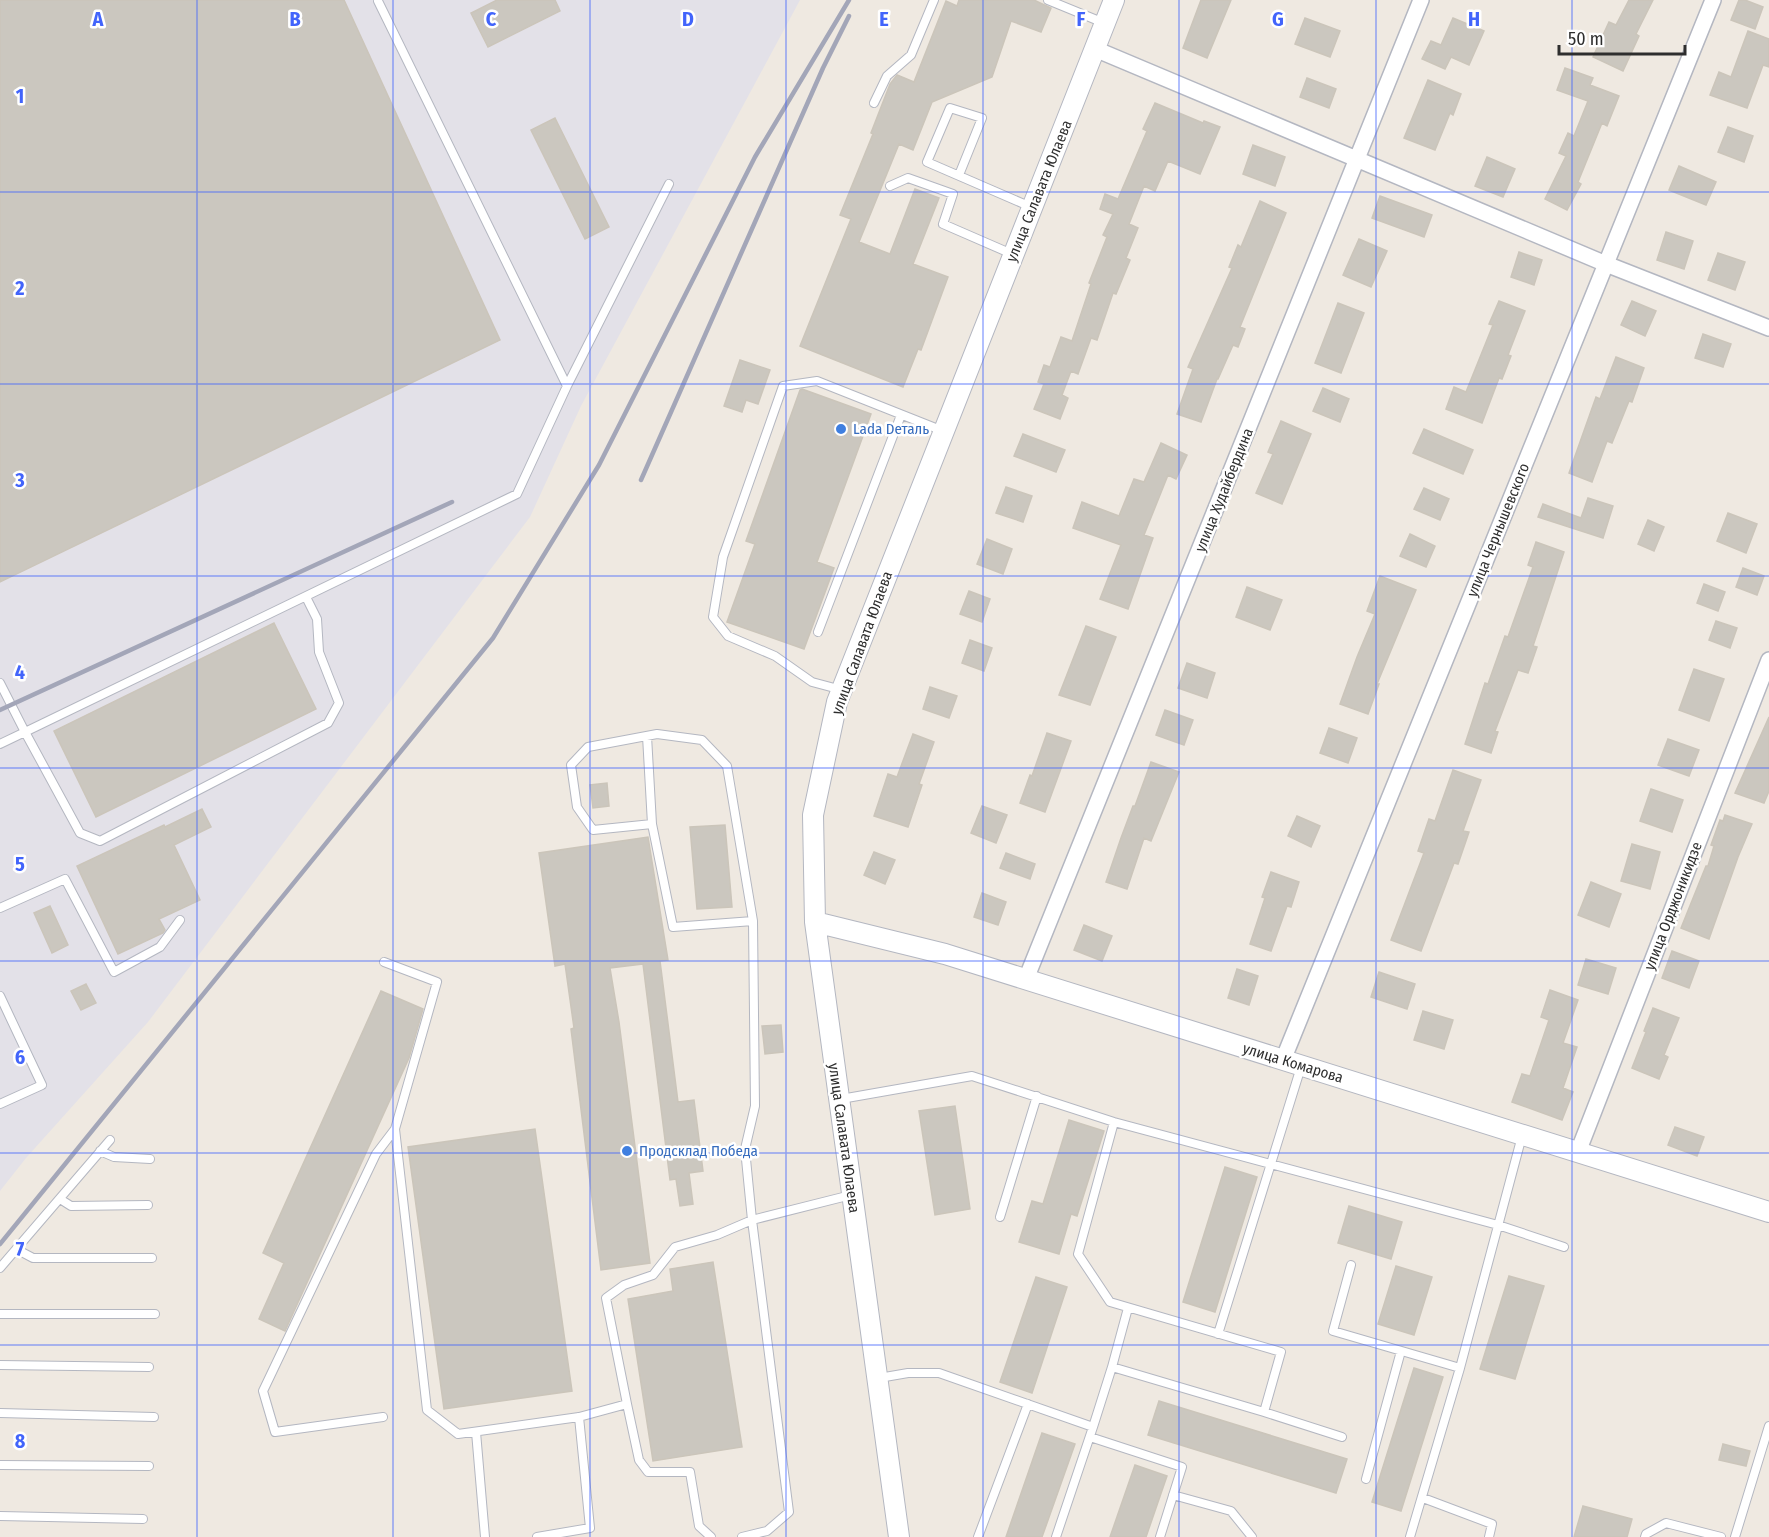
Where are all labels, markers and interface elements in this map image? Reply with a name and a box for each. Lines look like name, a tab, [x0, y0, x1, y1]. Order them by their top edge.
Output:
text: A	[92, 7, 105, 31]
text: B	[289, 7, 301, 31]
text: C	[486, 7, 497, 31]
text: D	[682, 7, 694, 31]
text: E	[879, 7, 889, 31]
text: F	[1077, 7, 1086, 31]
text: G	[1272, 7, 1284, 31]
text: H	[1468, 7, 1480, 31]
scale bar	[1559, 18, 1685, 56]
text: 50 m	[1568, 28, 1604, 50]
text: 1	[16, 84, 24, 108]
street label: улица Салавата Юлаева	[1002, 118, 1076, 264]
text: 2	[14, 276, 25, 300]
place label: Lada Dеталь	[853, 420, 929, 438]
marker: Lada Dеталь	[834, 422, 848, 436]
street label: улица Худайбердина	[1191, 426, 1257, 554]
street label: улица Чернышевского	[1463, 460, 1533, 600]
text: 3	[14, 468, 25, 492]
street label: улица Салавата Юлаева	[828, 569, 896, 717]
text: 4	[15, 660, 25, 684]
street label: улица Орджоникидзе	[1640, 839, 1706, 973]
text: 5	[15, 852, 25, 876]
street label: улица Комарова	[1241, 1039, 1345, 1087]
text: 6	[15, 1045, 25, 1069]
street label: улица Салавата Юлаева	[825, 1062, 863, 1214]
place label: Продсклад Победа	[639, 1142, 758, 1160]
marker: Продсклад Победа	[620, 1144, 634, 1158]
text: 7	[16, 1237, 25, 1261]
text: 8	[15, 1429, 26, 1453]

